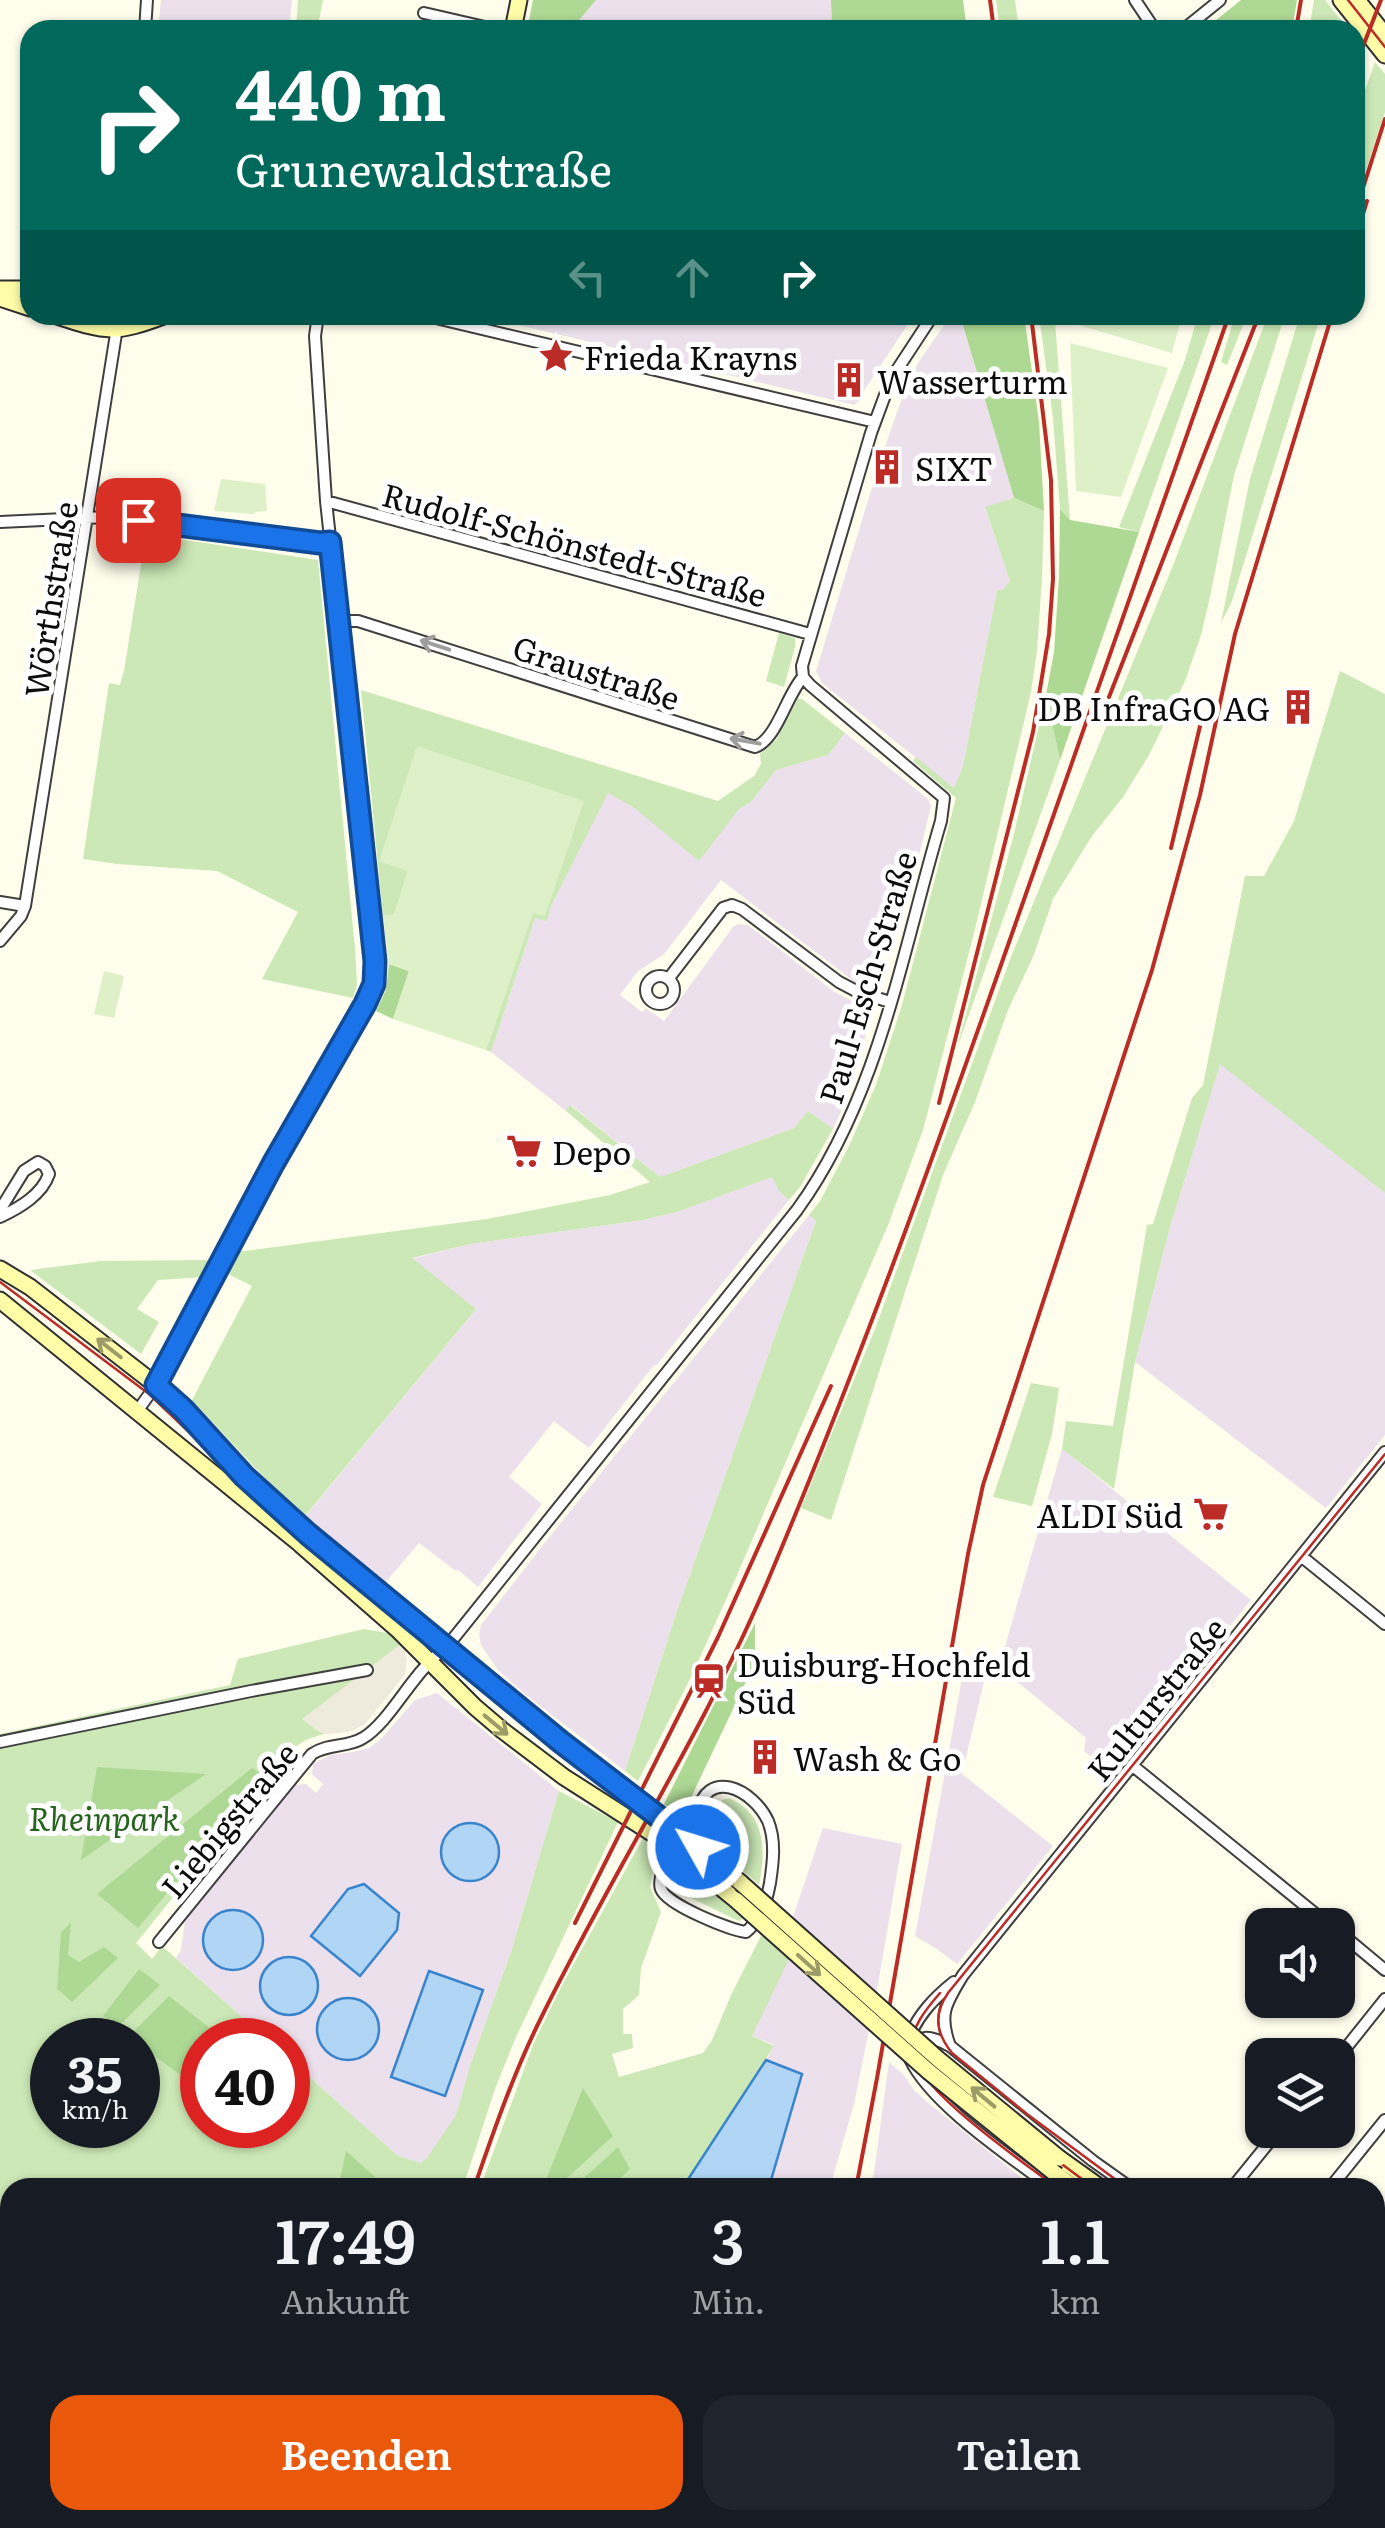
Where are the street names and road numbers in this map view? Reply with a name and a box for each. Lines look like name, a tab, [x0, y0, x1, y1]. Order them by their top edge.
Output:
street label: Rudolf-Schönstedt-Straße	[378, 469, 772, 617]
street label: Wörthstraße	[10, 498, 88, 700]
street label: Graustraße	[507, 621, 687, 721]
street label: Paul-Esch-Straße	[805, 845, 927, 1109]
street label: Kulturstraße	[1074, 1606, 1236, 1790]
street label: Liebigstraße	[148, 1730, 308, 1908]

